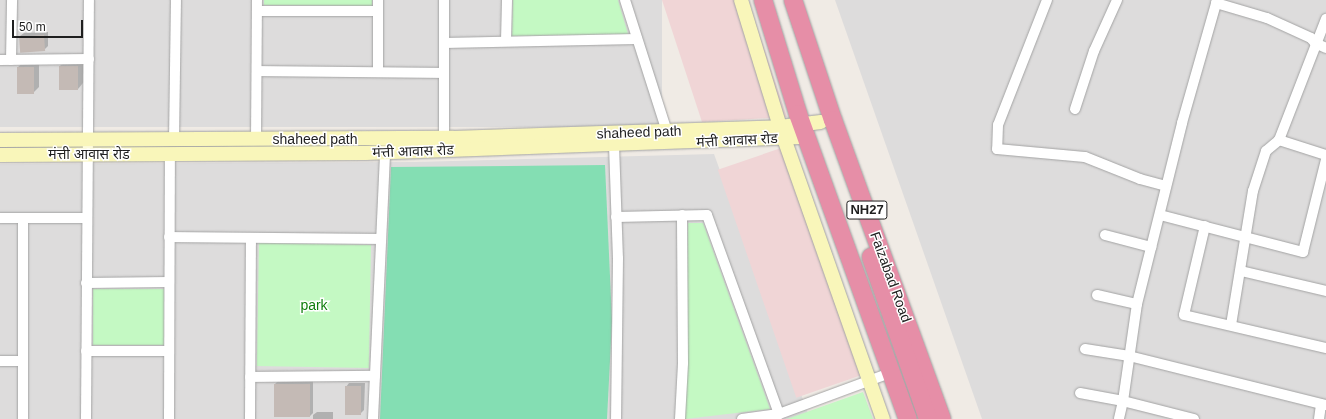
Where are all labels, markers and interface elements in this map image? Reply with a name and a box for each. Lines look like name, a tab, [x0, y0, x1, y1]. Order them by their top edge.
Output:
scale bar	[14, 12, 85, 38]
text: 50 m	[19, 20, 46, 34]
street label: shaheed path	[596, 122, 682, 142]
street label: मंत्ती आवास रोड	[696, 129, 778, 151]
street label: shaheed path	[273, 131, 357, 147]
street label: मंत्ती आवास रोड	[372, 141, 454, 161]
street label: मंत्ती आवास रोड	[48, 146, 130, 162]
road number: NH27	[846, 199, 888, 221]
street label: Faizabad Road	[867, 230, 915, 324]
park label: park	[300, 297, 328, 313]

